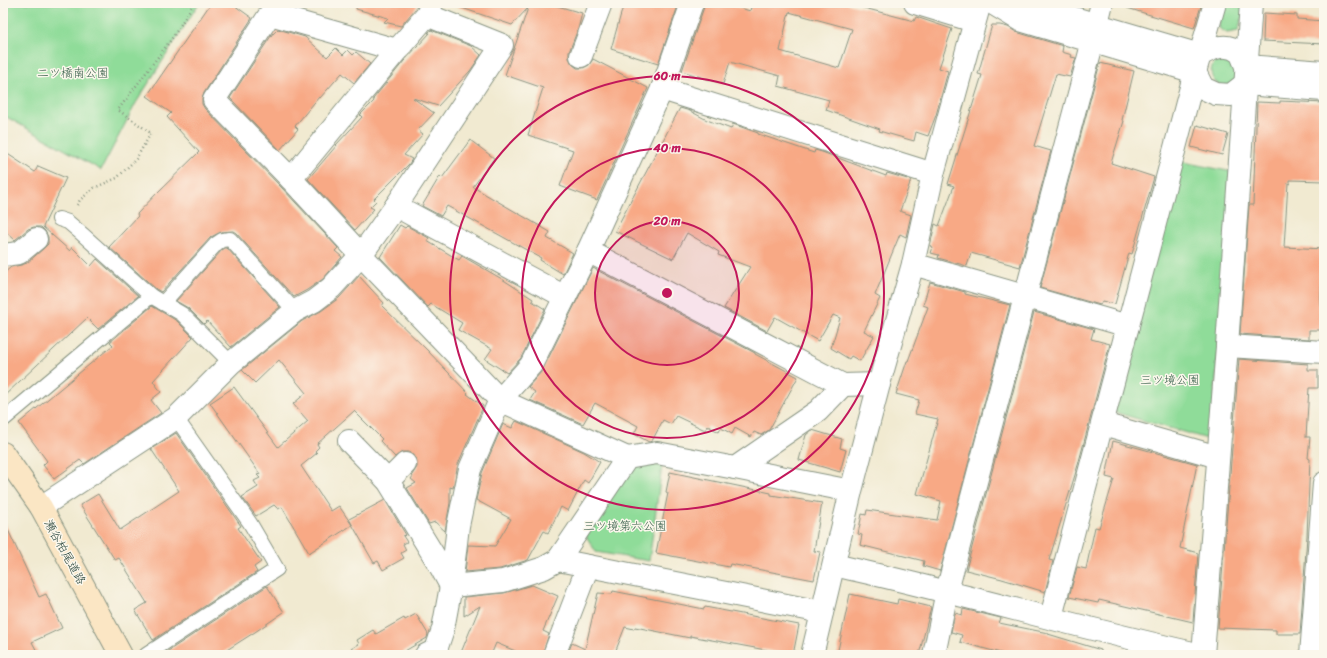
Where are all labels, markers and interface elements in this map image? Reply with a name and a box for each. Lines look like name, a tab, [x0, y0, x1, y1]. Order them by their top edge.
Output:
park label: 二ツ橋南公園	[37, 62, 109, 84]
text: 60 m	[653, 65, 681, 87]
text: 40 m	[652, 137, 681, 159]
text: 20 m	[653, 210, 681, 232]
centre of rings	[660, 286, 674, 300]
park label: 三ツ境公園	[1140, 369, 1200, 391]
street label: 瀬谷柏尾道路	[38, 515, 92, 589]
park label: 三ツ境第六公園	[583, 515, 667, 537]

